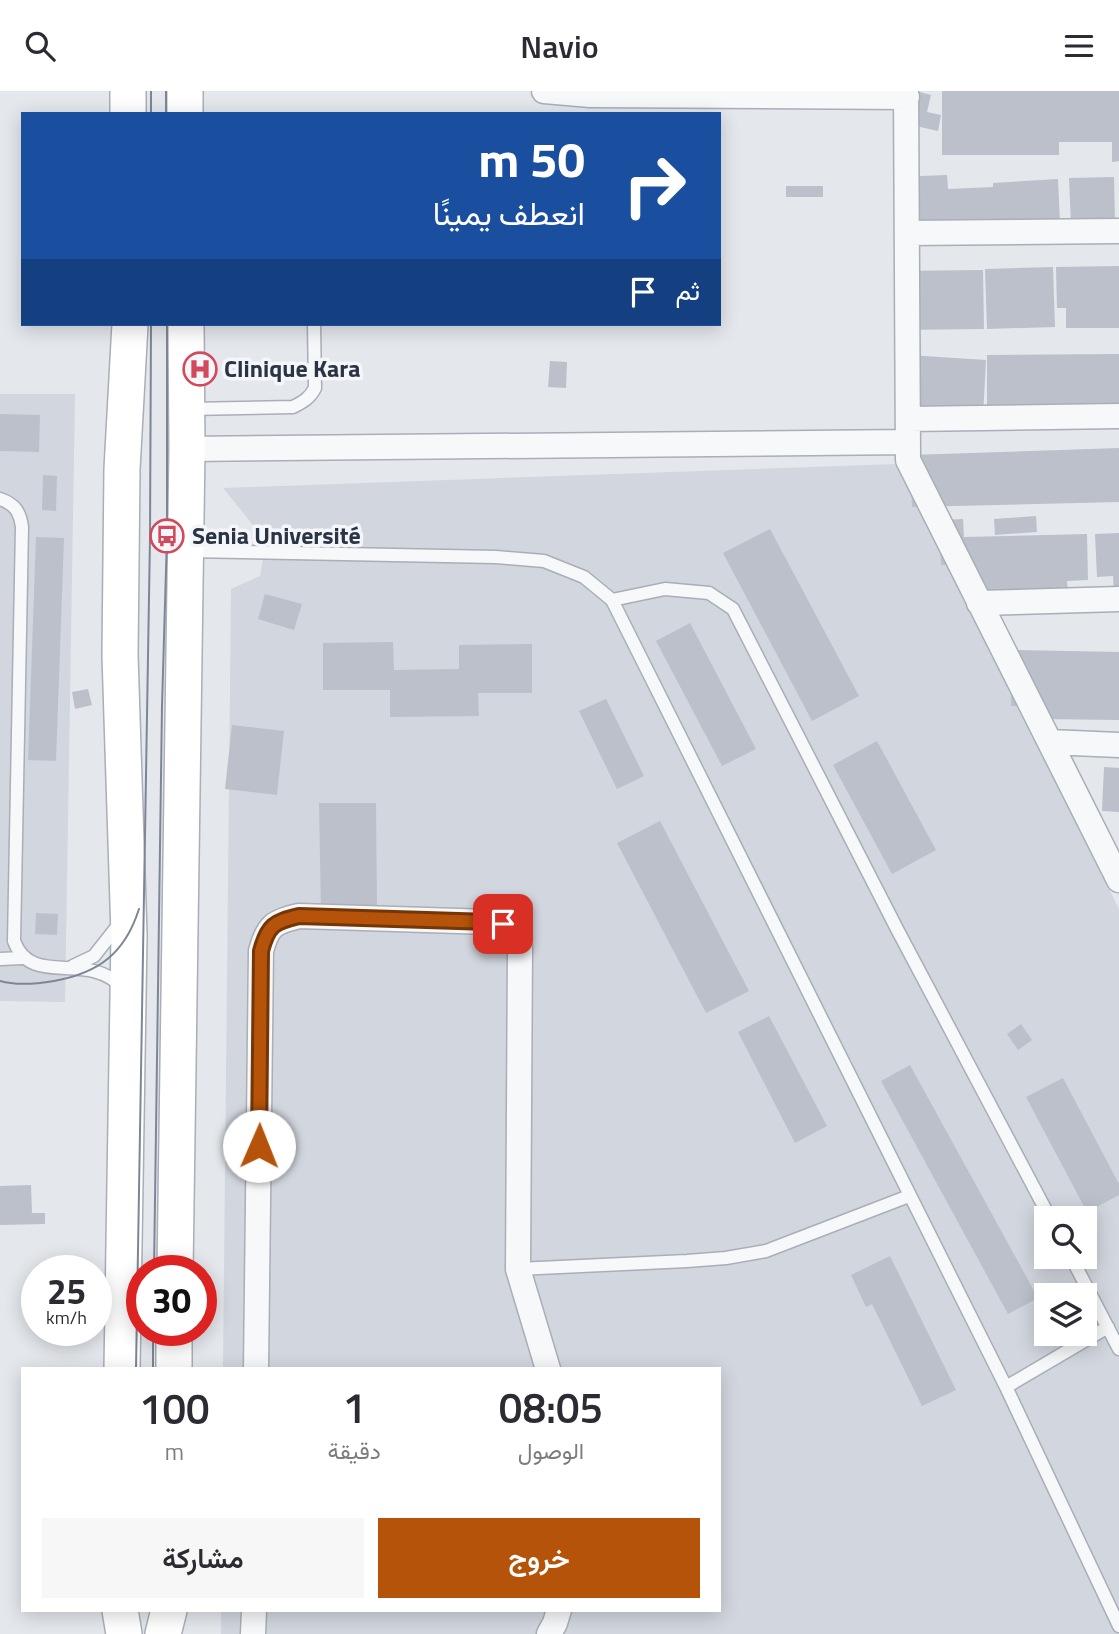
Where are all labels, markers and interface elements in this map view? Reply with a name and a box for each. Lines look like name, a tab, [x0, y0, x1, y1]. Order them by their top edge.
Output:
text: Navio	[520, 22, 599, 70]
icon: search	[21, 27, 59, 65]
icon: menu	[1060, 27, 1098, 65]
text: 50 m	[478, 121, 585, 196]
icon: right	[609, 140, 700, 231]
text: انعطف يمينًا	[433, 189, 585, 237]
text: ثم	[676, 271, 700, 310]
icon: arrive	[624, 273, 662, 311]
hospital icon: Clinique Kara	[181, 350, 219, 388]
place label: Clinique Kara	[224, 350, 361, 386]
bus stop icon: Senia Université	[148, 517, 186, 555]
place label: Senia Université	[192, 517, 361, 553]
pin	[473, 894, 533, 954]
icon: arrive	[484, 905, 522, 943]
position arrow	[222, 1109, 296, 1183]
map controls	[1034, 1206, 1097, 1346]
button: search	[1034, 1206, 1097, 1269]
speed limit sign: 30	[126, 1255, 217, 1346]
text: 25	[47, 1264, 86, 1318]
button: layers	[1034, 1283, 1097, 1346]
text: km/h	[46, 1304, 87, 1331]
text: 1	[342, 1375, 366, 1439]
text: 08:05	[499, 1375, 603, 1439]
text: 100	[139, 1376, 210, 1440]
text: دقيقة	[328, 1433, 381, 1468]
text: الوصول	[518, 1433, 584, 1468]
text: m	[165, 1434, 184, 1469]
button: مشاركة	[42, 1518, 364, 1598]
button: خروج	[378, 1518, 700, 1598]

